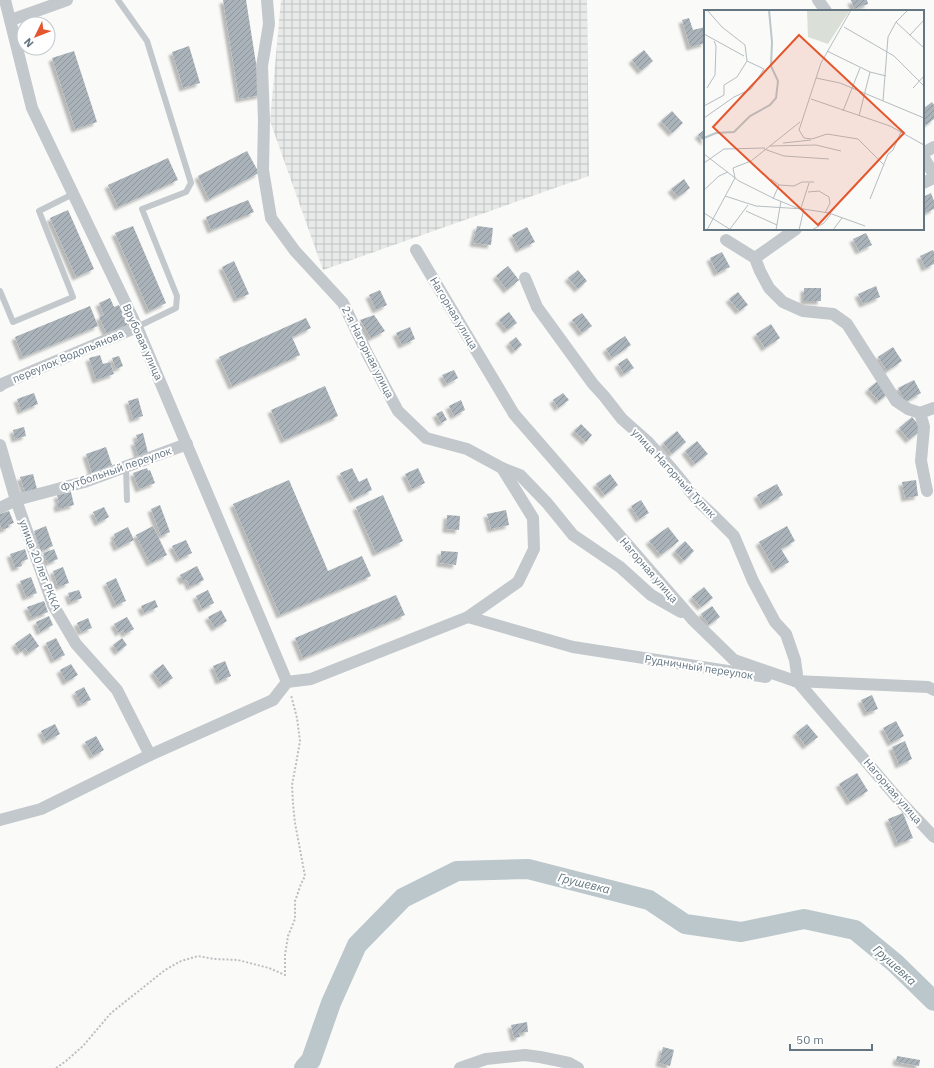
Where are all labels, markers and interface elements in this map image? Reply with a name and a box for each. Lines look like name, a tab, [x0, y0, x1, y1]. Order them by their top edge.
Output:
inset map	[704, 10, 924, 230]
north arrow	[16, 16, 56, 56]
text: N	[21, 35, 37, 51]
street label: Нагорная улица	[427, 274, 481, 352]
street label: Врубовая улица	[120, 302, 166, 383]
street label: 2-я Нагорная улица	[339, 304, 397, 401]
street label: переулок Водопьянова	[10, 326, 126, 386]
street label: улица Нагорный Тупик	[629, 425, 719, 521]
street label: Футбольный переулок	[59, 443, 173, 495]
street label: улица 20 лет РККА	[16, 517, 64, 613]
street label: Нагорная улица	[617, 534, 681, 606]
street label: Рудничный переулок	[644, 652, 754, 682]
street label: Нагорная улица	[861, 755, 925, 827]
water label: Грушевка	[556, 869, 612, 897]
water label: Грушевка	[870, 942, 920, 988]
scale bar	[790, 1026, 872, 1052]
text: 50 m	[796, 1032, 824, 1047]

